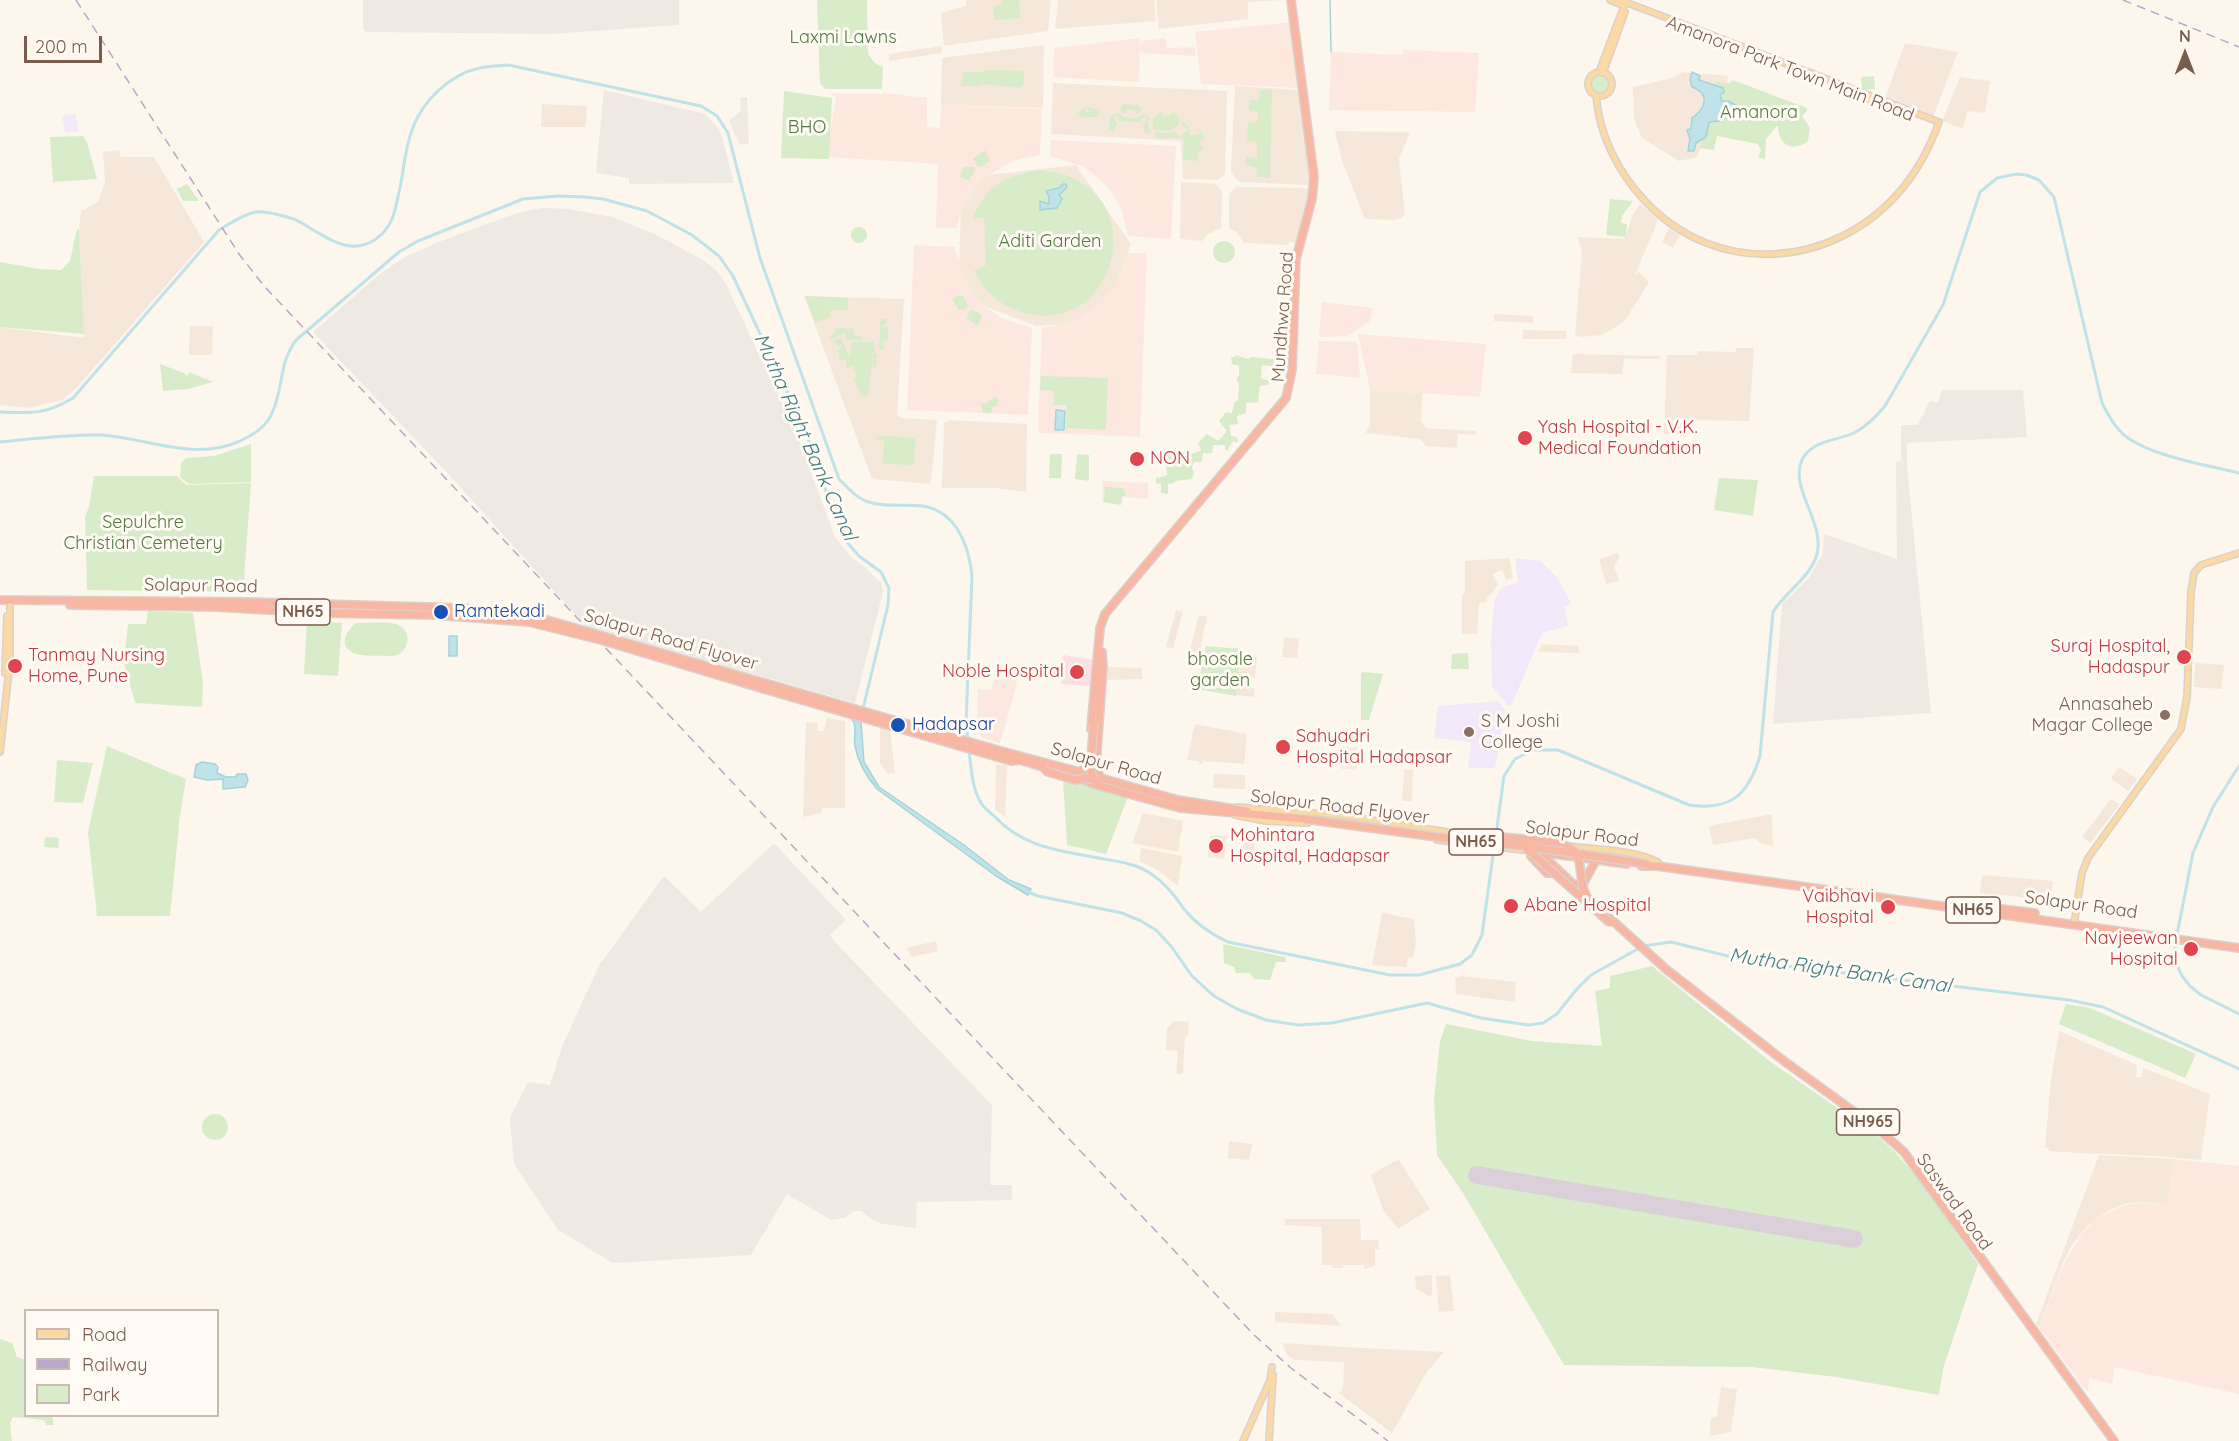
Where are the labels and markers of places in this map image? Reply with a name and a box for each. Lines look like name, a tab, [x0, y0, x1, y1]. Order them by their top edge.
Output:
place label: Yash Hospital - V.K. Medical Foundation	[1538, 417, 1702, 460]
marker: Yash Hospital - V.K. Medical Foundation	[1516, 429, 1534, 447]
place label: NON	[1150, 448, 1190, 470]
marker: NON	[1128, 450, 1146, 468]
place label: Ramtekadi	[454, 601, 545, 623]
marker: Ramtekadi	[432, 603, 450, 621]
place label: Suraj Hospital, Hadaspur	[2051, 636, 2170, 678]
place label: Tanmay Nursing Home, Pune	[28, 645, 165, 688]
marker: Suraj Hospital, Hadaspur	[2175, 648, 2193, 666]
marker: Tanmay Nursing Home, Pune	[6, 657, 24, 675]
place label: Noble Hospital	[942, 661, 1064, 683]
marker: Noble Hospital	[1068, 663, 1086, 681]
place label: Annasaheb Magar College	[2031, 694, 2153, 736]
marker: Annasaheb Magar College	[2158, 708, 2172, 722]
place label: S M Joshi College	[1481, 711, 1560, 754]
place label: Hadapsar	[912, 714, 995, 736]
marker: Hadapsar	[889, 716, 907, 734]
marker: S M Joshi College	[1462, 725, 1476, 739]
place label: Sahyadri Hospital Hadapsar	[1296, 726, 1452, 768]
marker: Sahyadri Hospital Hadapsar	[1274, 738, 1292, 756]
place label: Mohintara Hospital, Hadapsar	[1230, 825, 1390, 868]
marker: Mohintara Hospital, Hadapsar	[1207, 837, 1225, 855]
place label: Vaibhavi Hospital	[1802, 886, 1874, 928]
place label: Abane Hospital	[1524, 895, 1651, 917]
marker: Abane Hospital	[1502, 897, 1520, 915]
marker: Vaibhavi Hospital	[1879, 898, 1897, 916]
place label: Navjeewan Hospital	[2085, 928, 2178, 970]
marker: Navjeewan Hospital	[2182, 940, 2200, 958]

